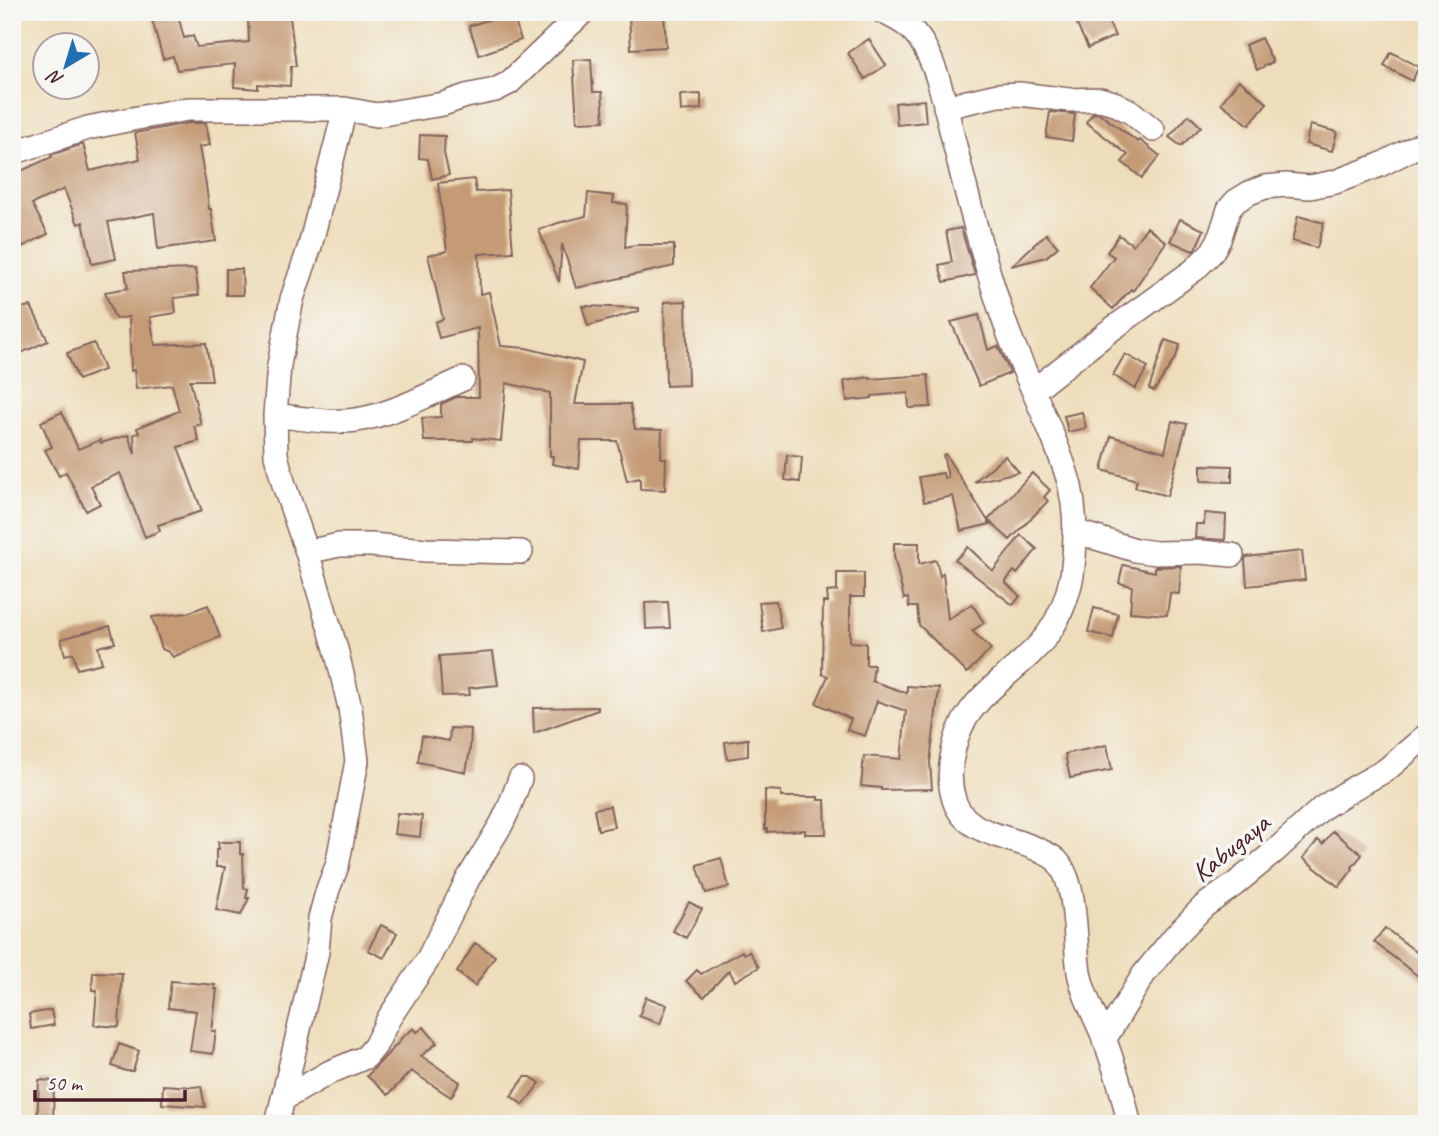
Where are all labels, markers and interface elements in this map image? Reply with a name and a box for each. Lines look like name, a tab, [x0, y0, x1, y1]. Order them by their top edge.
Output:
north arrow	[32, 32, 102, 102]
text: N	[42, 64, 68, 92]
street label: Kabugaya	[1184, 804, 1278, 890]
scale bar	[35, 1059, 186, 1103]
text: 50 m	[46, 1070, 84, 1096]

